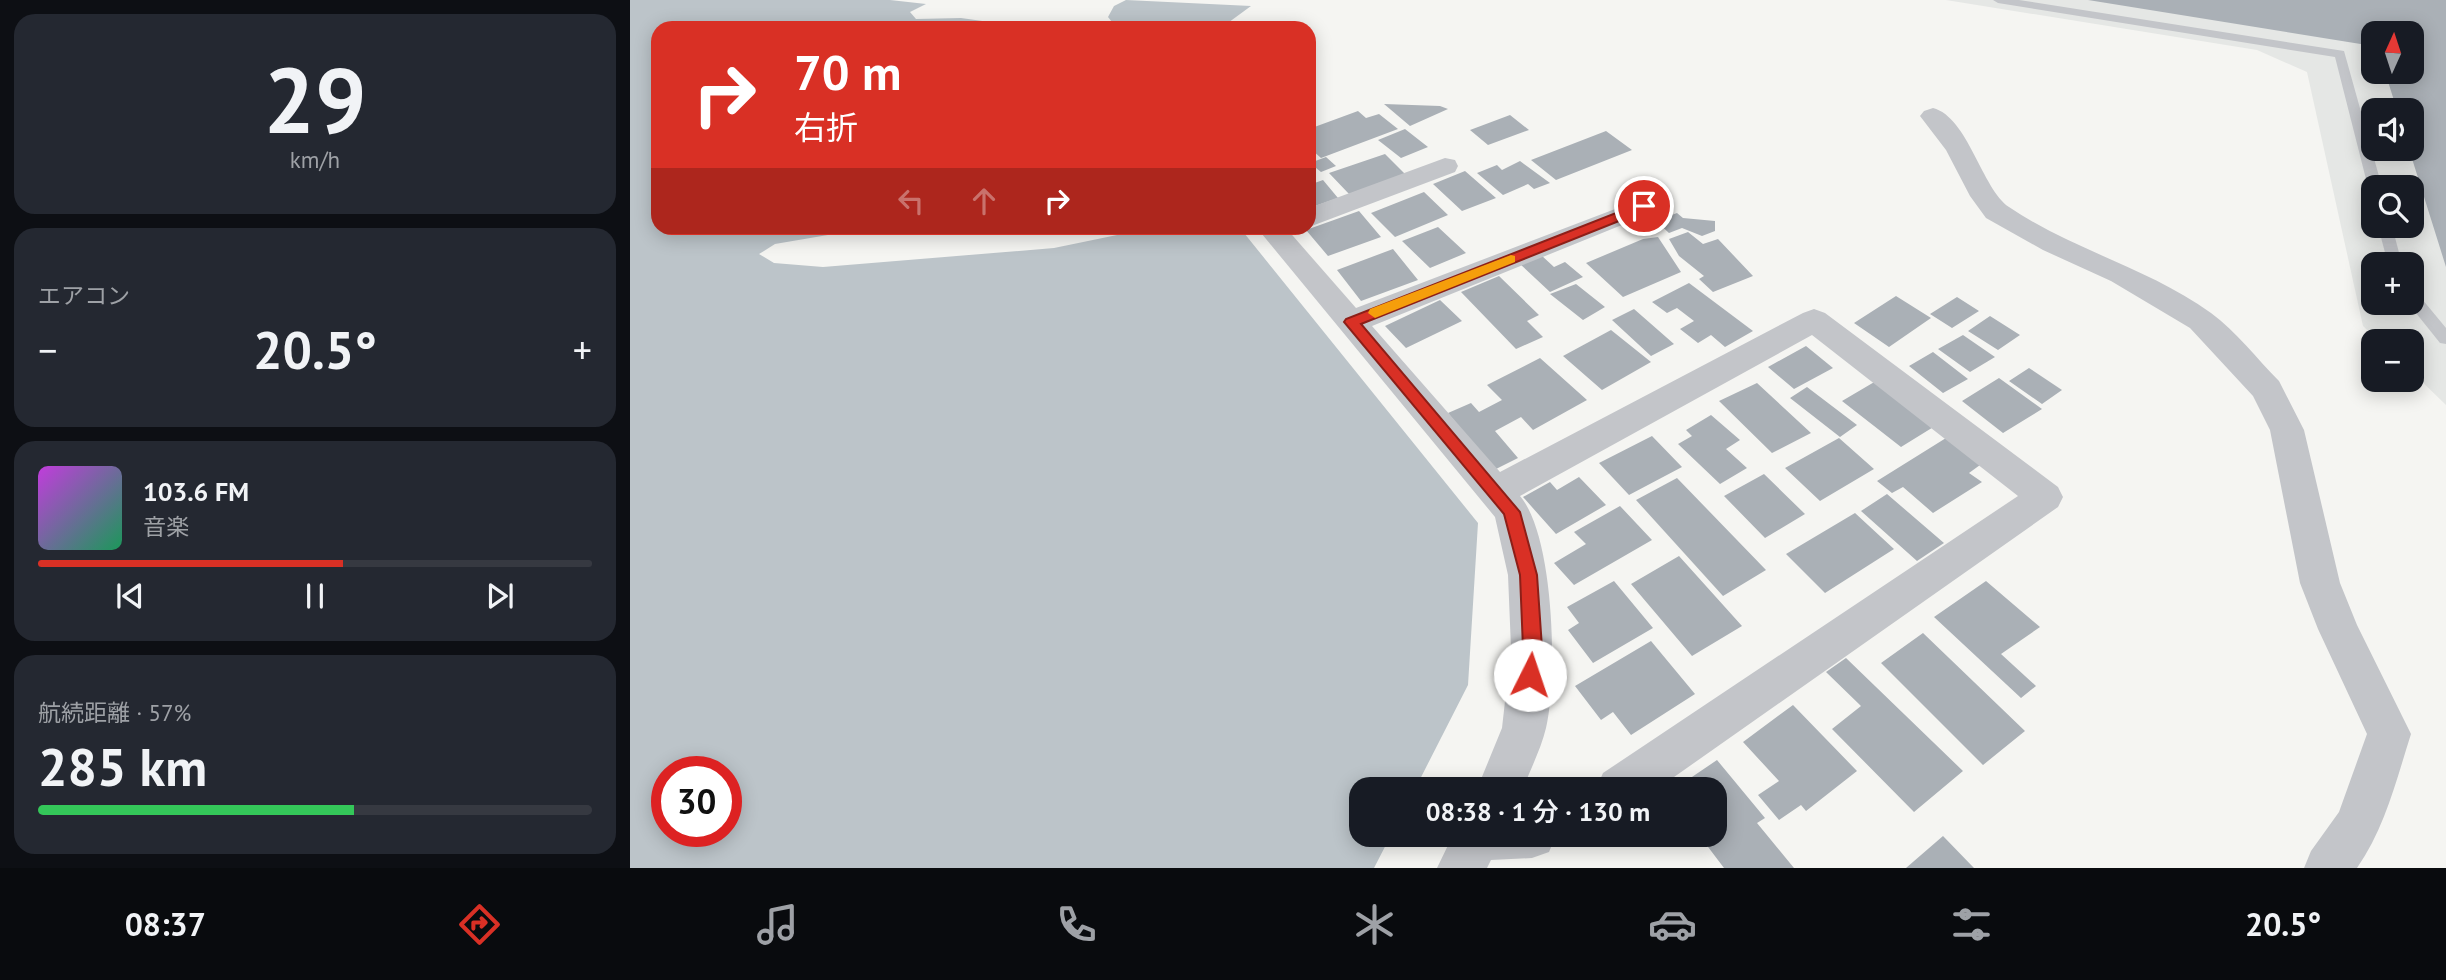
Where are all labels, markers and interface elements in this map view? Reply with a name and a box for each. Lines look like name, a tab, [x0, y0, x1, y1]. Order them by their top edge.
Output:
north arrow	[2361, 21, 2424, 84]
map controls	[2361, 21, 2424, 392]
text: 29	[263, 40, 367, 158]
text: 70 m	[794, 40, 901, 104]
icon: right	[679, 49, 770, 140]
button: sound	[2361, 98, 2424, 161]
text: 右折	[794, 106, 858, 148]
text: km/h	[290, 145, 340, 174]
button: search	[2361, 175, 2424, 238]
pin	[1614, 176, 1674, 236]
icon: left	[892, 182, 930, 220]
icon: ahead	[965, 182, 1003, 220]
icon: right	[1038, 182, 1076, 220]
icon: arrive	[1625, 187, 1663, 225]
button: +	[2361, 252, 2424, 315]
text: エアコン	[38, 281, 130, 310]
text: 20.5°	[253, 316, 377, 383]
text: −	[38, 325, 57, 374]
text: +	[573, 325, 592, 374]
button: −	[2361, 329, 2424, 392]
text: 103.6 FM	[143, 475, 249, 508]
text: 音楽	[143, 512, 189, 541]
icon: previous	[111, 577, 149, 615]
icon: pause	[296, 577, 334, 615]
icon: next	[481, 577, 519, 615]
position arrow	[1493, 638, 1567, 712]
text: 航続距離 · 57%	[38, 698, 191, 727]
text: 285 km	[38, 733, 207, 800]
speed limit sign: 30	[651, 756, 742, 847]
text: 08:38 · 1 分 · 130 m	[1426, 795, 1650, 828]
icon: directions	[455, 900, 504, 949]
icon: music	[753, 900, 802, 949]
icon: phone	[1052, 900, 1101, 949]
icon: climate	[1350, 900, 1399, 949]
icon: car	[1648, 900, 1697, 949]
icon: filters	[1947, 900, 1996, 949]
text: 08:37	[125, 903, 206, 945]
text: 20.5°	[2245, 903, 2321, 945]

